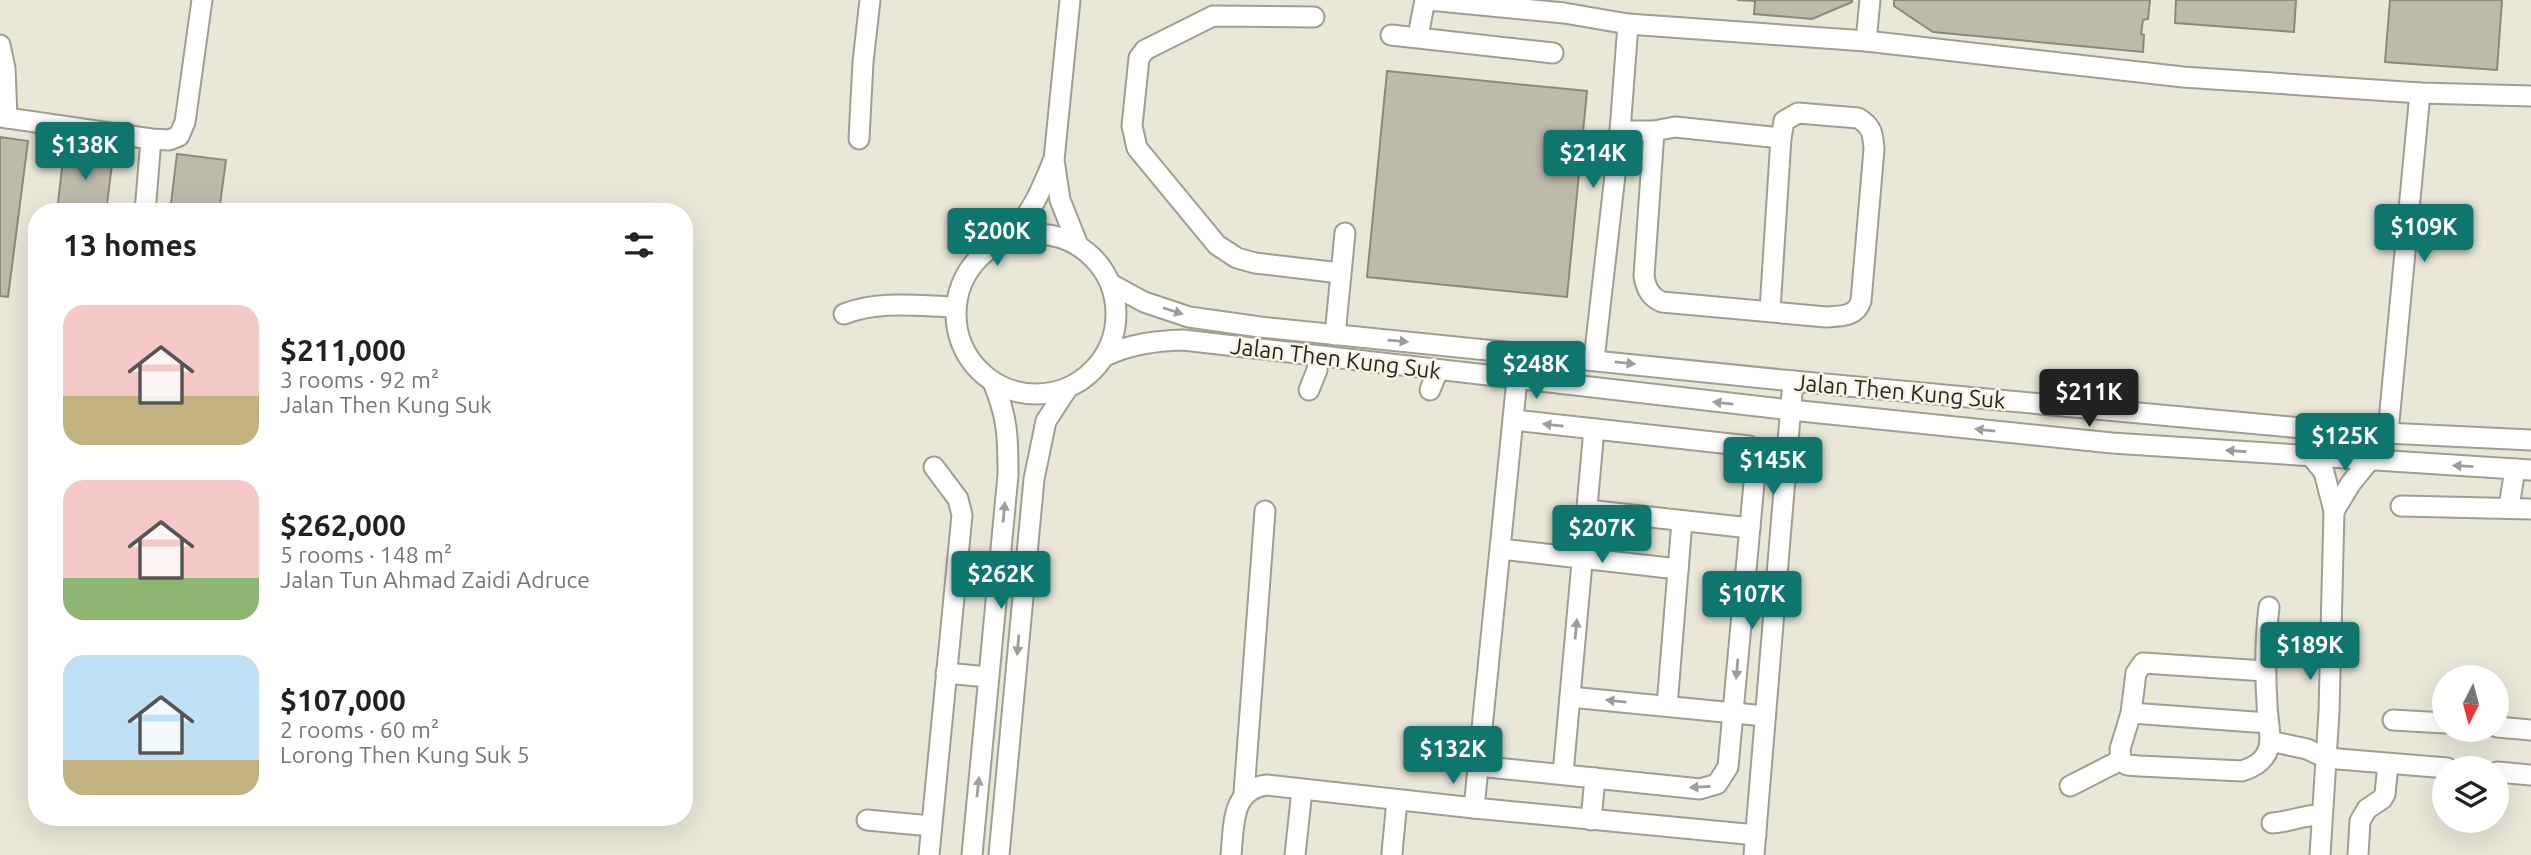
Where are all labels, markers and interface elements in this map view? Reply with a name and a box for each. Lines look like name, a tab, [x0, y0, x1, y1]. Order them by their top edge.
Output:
pin: $138K	[36, 122, 134, 182]
pin: $214K	[1544, 130, 1642, 190]
text: $138K	[51, 132, 119, 157]
text: $214K	[1559, 140, 1627, 165]
pin: $109K	[2375, 204, 2473, 264]
pin: $200K	[948, 208, 1046, 268]
text: $109K	[2390, 214, 2458, 239]
text: $200K	[963, 218, 1031, 243]
icon: filters	[620, 226, 658, 264]
text: 13 homes	[63, 228, 197, 262]
one-way arrow	[1163, 306, 1184, 317]
icon: home	[119, 333, 203, 417]
text: $211,000	[280, 333, 406, 367]
street label: Jalan Then Kung Suk	[1229, 333, 1443, 383]
one-way arrow	[1387, 336, 1409, 347]
pin: $248K	[1487, 342, 1585, 401]
text: $248K	[1502, 351, 1570, 376]
one-way arrow	[1614, 358, 1636, 369]
text: 3 rooms · 92 m²	[280, 367, 439, 392]
street label: Jalan Then Kung Suk	[1793, 369, 2007, 413]
pin: $211K	[2040, 370, 2138, 429]
text: $211K	[2055, 379, 2123, 404]
text: Jalan Then Kung Suk	[280, 392, 492, 417]
one-way arrow	[1712, 397, 1734, 408]
pin: $125K	[2296, 414, 2394, 473]
one-way arrow	[1542, 419, 1564, 430]
text: $125K	[2311, 423, 2379, 448]
one-way arrow	[1974, 424, 1996, 435]
pin: $145K	[1724, 438, 1822, 497]
one-way arrow	[2225, 445, 2247, 456]
text: $145K	[1739, 447, 1807, 472]
one-way arrow	[2452, 460, 2474, 471]
one-way arrow	[999, 501, 1010, 523]
pin: $207K	[1553, 505, 1651, 565]
icon: home	[119, 508, 203, 592]
text: $262,000	[280, 508, 406, 542]
text: $207K	[1568, 515, 1636, 540]
text: 5 rooms · 148 m²	[280, 542, 452, 567]
pin: $262K	[952, 552, 1050, 611]
text: $262K	[967, 561, 1035, 586]
text: Jalan Tun Ahmad Zaidi Adruce	[280, 567, 590, 592]
pin: $107K	[1703, 572, 1801, 631]
text: $107K	[1718, 581, 1786, 606]
one-way arrow	[1571, 618, 1582, 640]
pin: $189K	[2261, 622, 2359, 682]
text: $189K	[2276, 632, 2344, 657]
one-way arrow	[1012, 634, 1023, 656]
one-way arrow	[1731, 659, 1742, 681]
north arrow	[2432, 665, 2510, 742]
map controls	[2432, 665, 2509, 833]
icon: home	[119, 683, 203, 767]
text: $107,000	[280, 683, 406, 717]
one-way arrow	[1605, 695, 1627, 706]
text: 2 rooms · 60 m²	[280, 717, 439, 742]
pin: $132K	[1404, 726, 1502, 786]
text: $132K	[1419, 736, 1487, 761]
text: Lorong Then Kung Suk 5	[280, 742, 530, 767]
button: layers	[2432, 756, 2509, 833]
one-way arrow	[973, 776, 984, 798]
one-way arrow	[1689, 782, 1711, 793]

